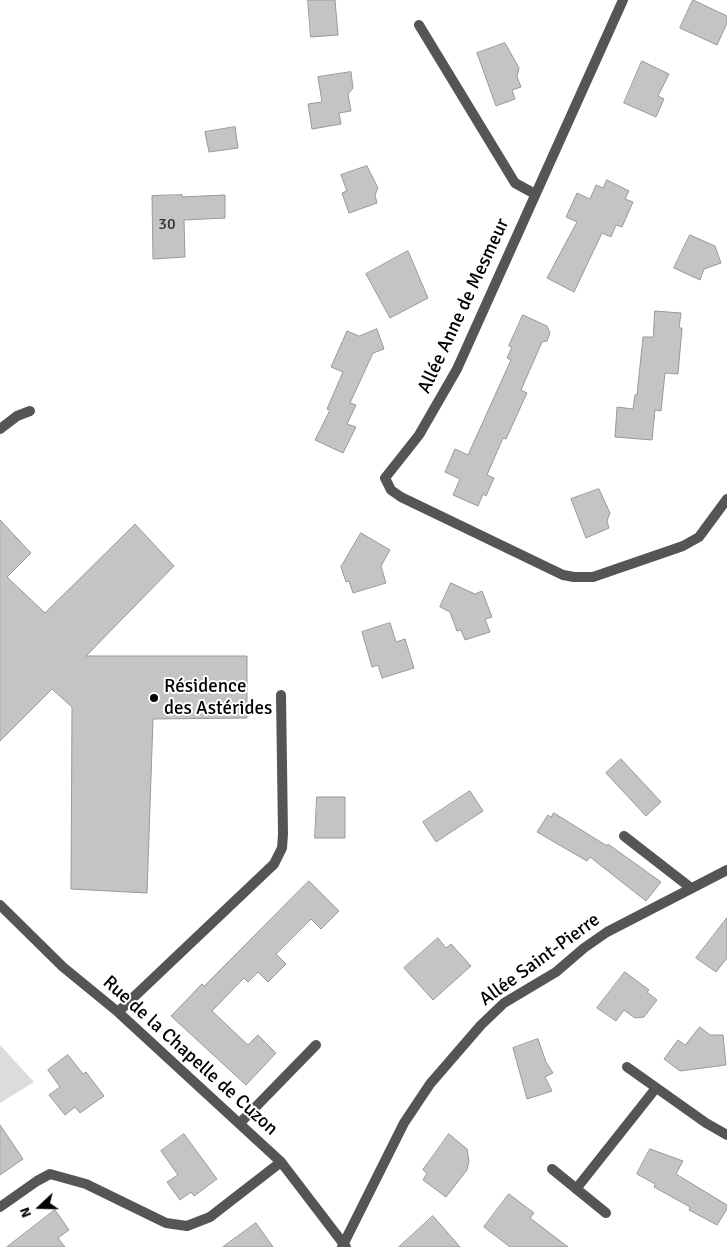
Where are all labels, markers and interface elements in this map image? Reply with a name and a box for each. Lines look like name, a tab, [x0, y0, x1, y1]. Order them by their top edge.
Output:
house number: 30	[158, 215, 176, 235]
street label: Allée Anne de Mesmeur	[413, 215, 515, 397]
place label: Résidence des Astérides	[164, 676, 272, 720]
marker: Résidence des Astérides	[148, 692, 160, 704]
street label: Allée Saint-Pierre	[475, 909, 605, 1011]
street label: Rue de la Chapelle de Cuzon	[98, 971, 282, 1141]
north arrow	[15, 1182, 65, 1232]
text: N	[16, 1205, 35, 1220]

